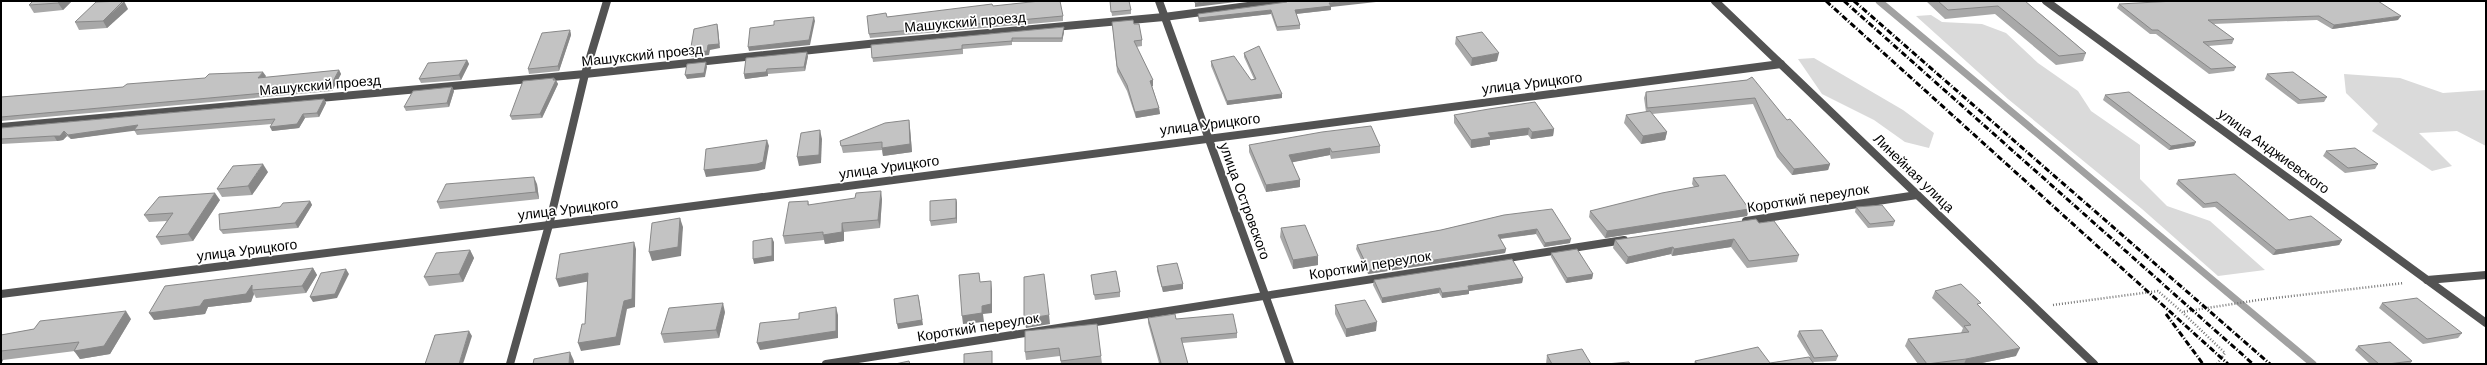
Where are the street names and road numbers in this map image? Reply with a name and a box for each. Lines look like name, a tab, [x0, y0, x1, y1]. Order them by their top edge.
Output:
street label: Машукский проезд	[904, 9, 1026, 35]
street label: Машукский проезд	[581, 41, 703, 69]
street label: улица Урицкого	[1481, 69, 1583, 97]
street label: Машукский проезд	[259, 72, 381, 98]
street label: улица Анджиевского	[2215, 105, 2333, 197]
street label: улица Урицкого	[1159, 110, 1261, 138]
street label: Линейная улица	[1870, 130, 1958, 216]
street label: улица Островского	[1216, 140, 1274, 262]
street label: улица Урицкого	[838, 152, 940, 182]
street label: Короткий переулок	[1746, 180, 1871, 216]
street label: улица Урицкого	[517, 195, 619, 223]
street label: улица Урицкого	[196, 236, 298, 264]
street label: Короткий переулок	[1308, 247, 1433, 283]
street label: Короткий переулок	[916, 309, 1041, 345]

